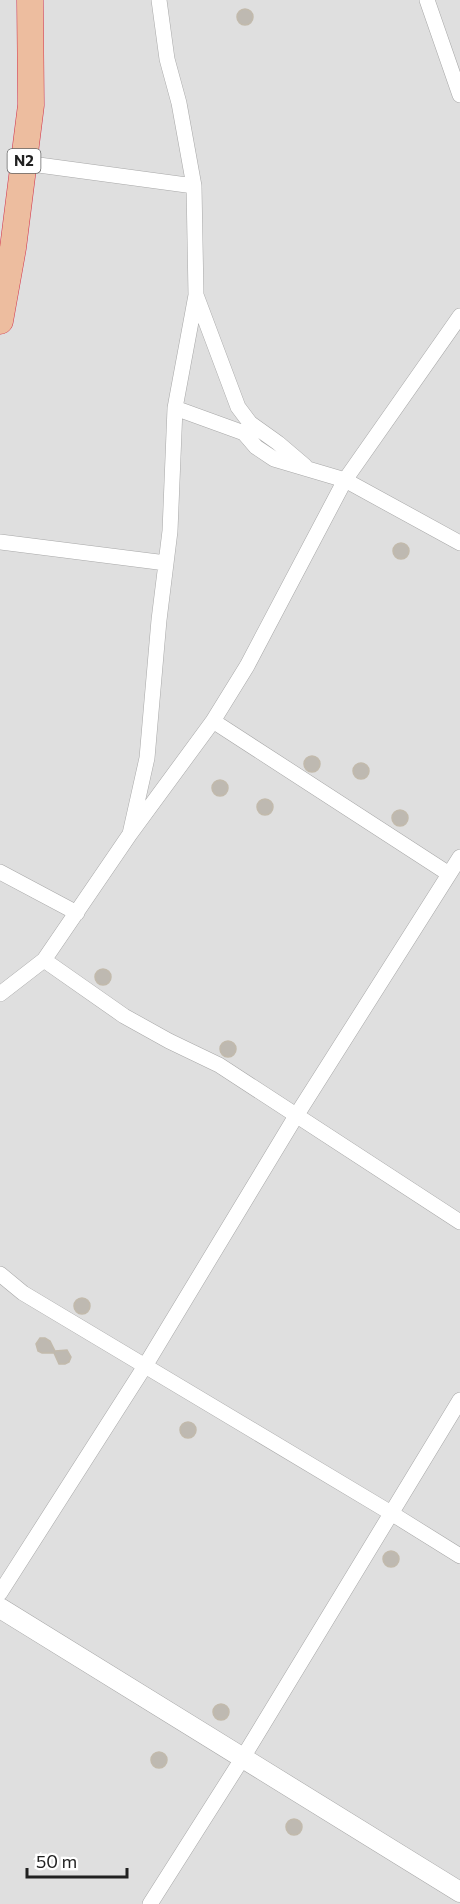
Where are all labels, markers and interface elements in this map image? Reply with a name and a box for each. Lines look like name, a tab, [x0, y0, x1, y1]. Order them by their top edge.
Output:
road number: N2	[8, 149, 40, 173]
scale bar	[27, 1841, 128, 1879]
text: 50 m	[36, 1850, 77, 1872]

